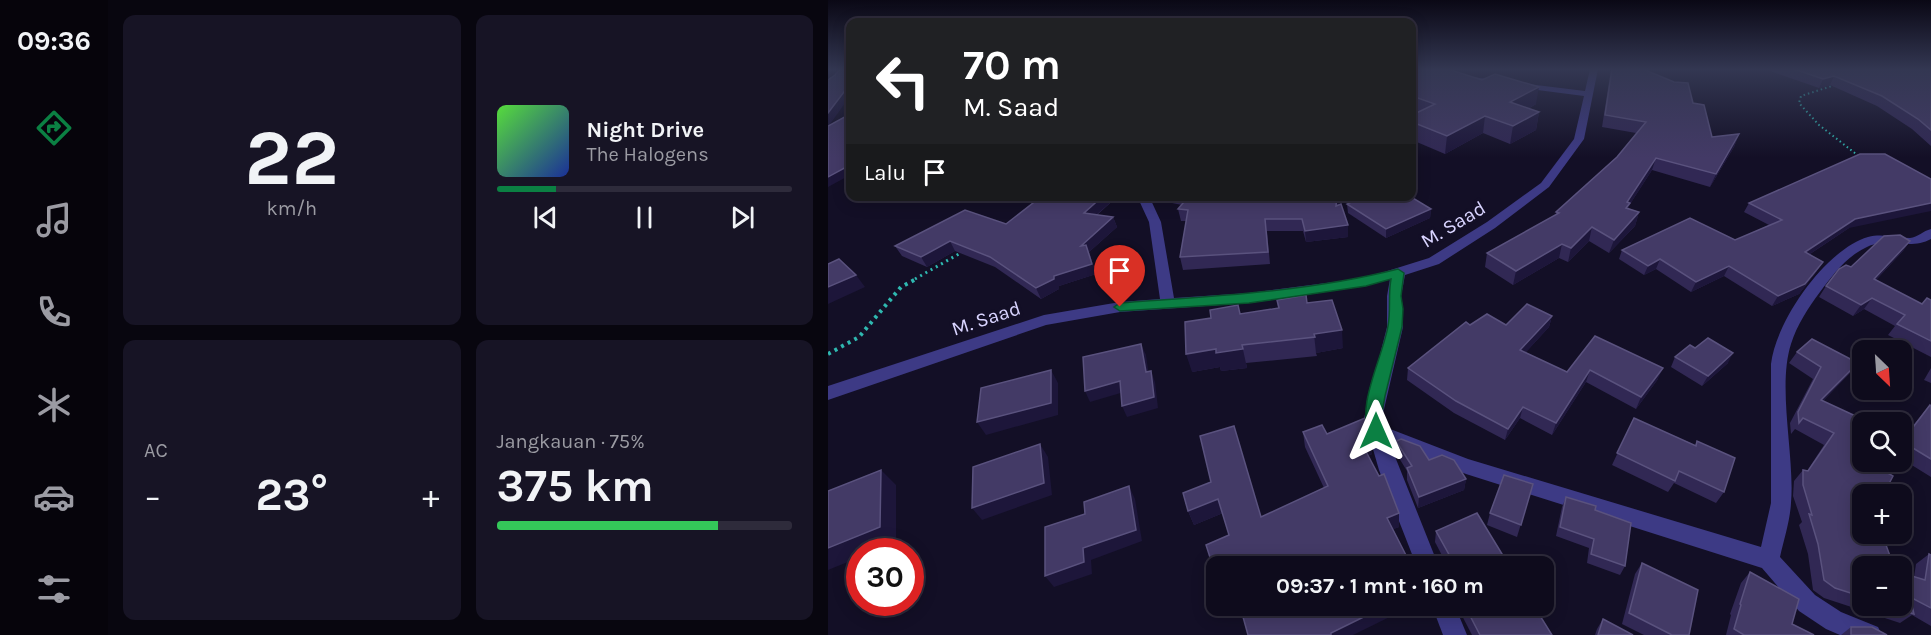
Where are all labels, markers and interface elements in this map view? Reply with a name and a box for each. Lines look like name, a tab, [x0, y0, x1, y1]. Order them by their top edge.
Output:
text: 09:36	[17, 25, 91, 57]
text: 70 m	[963, 40, 1061, 90]
icon: left	[864, 42, 942, 120]
text: M. Saad	[963, 91, 1059, 123]
icon: directions	[33, 107, 75, 149]
text: 22	[245, 112, 339, 204]
text: Night Drive	[587, 117, 704, 143]
text: The Halogens	[587, 143, 709, 166]
icon: arrive	[918, 156, 951, 189]
text: Lalu	[864, 160, 906, 186]
street label: M. Saad	[1417, 196, 1490, 253]
text: km/h	[266, 197, 317, 220]
icon: music	[33, 199, 75, 241]
icon: previous	[529, 201, 562, 234]
icon: pause	[628, 201, 661, 234]
icon: next	[726, 201, 759, 234]
pin	[1094, 245, 1145, 307]
icon: arrive	[1103, 254, 1136, 287]
icon: phone	[33, 291, 75, 333]
street label: M. Saad	[949, 297, 1024, 340]
north arrow	[1852, 340, 1912, 400]
map controls	[1852, 340, 1912, 616]
icon: climate	[33, 384, 75, 426]
position arrow	[1344, 399, 1408, 463]
button: search	[1852, 412, 1912, 472]
text: Jangkauan · 75%	[497, 430, 645, 453]
text: AC	[144, 439, 168, 462]
text: 375 km	[497, 460, 654, 512]
text: 23°	[255, 469, 328, 521]
icon: car	[33, 476, 75, 518]
text: −	[144, 477, 161, 515]
text: +	[422, 477, 439, 515]
button: +	[1852, 484, 1912, 544]
speed limit sign: 30	[846, 538, 924, 616]
button: −	[1852, 556, 1912, 616]
icon: filters	[33, 568, 75, 610]
text: 09:37 · 1 mnt · 160 m	[1276, 573, 1484, 599]

